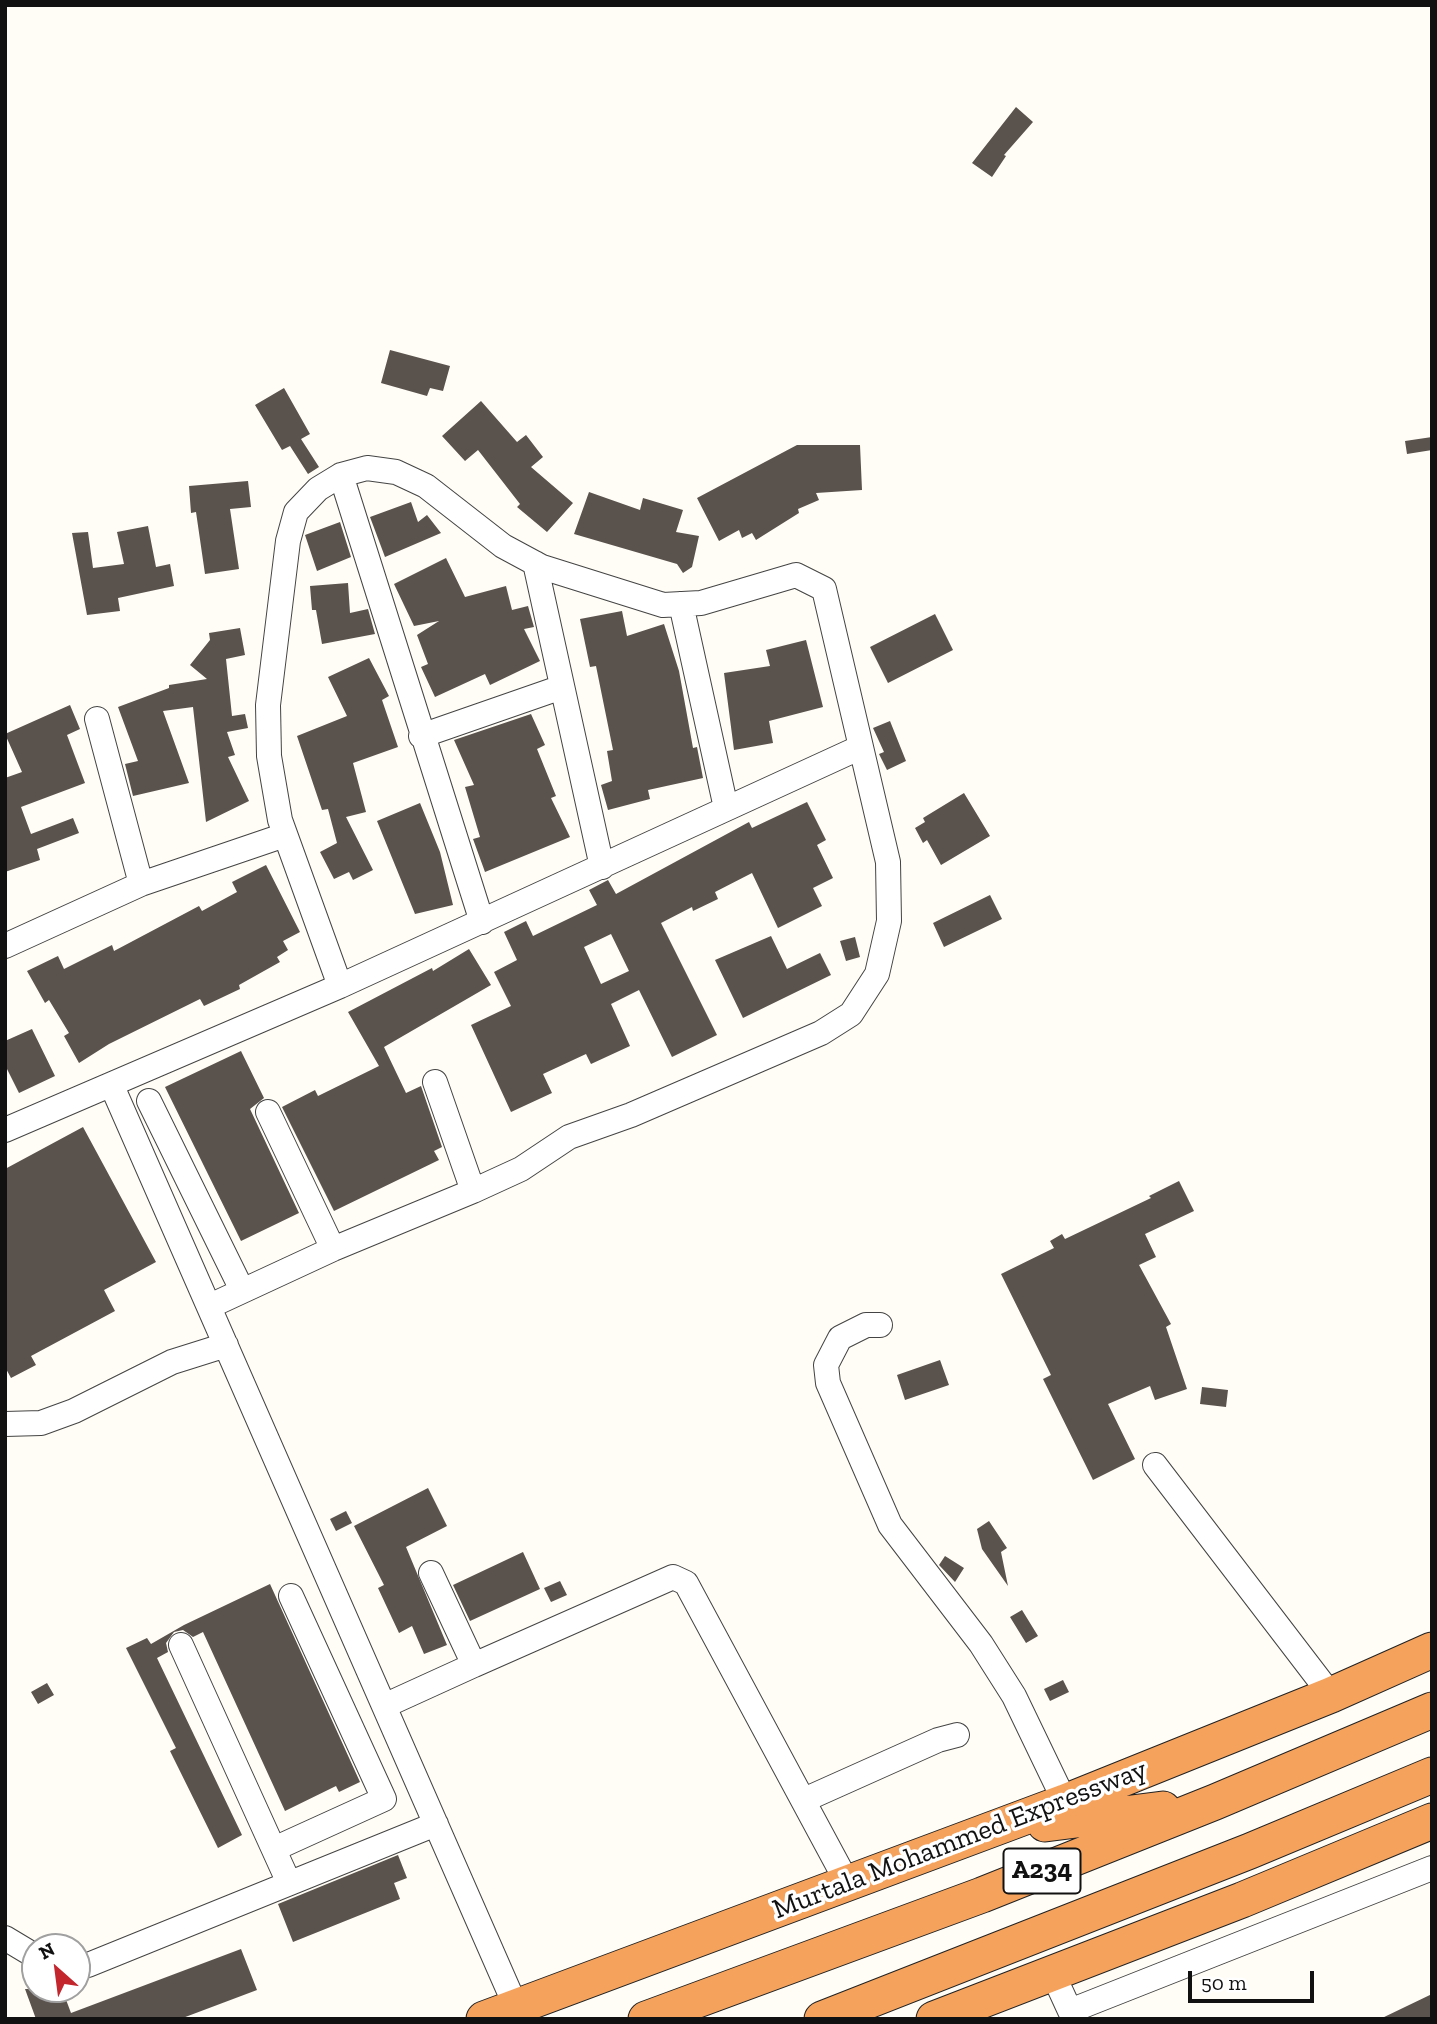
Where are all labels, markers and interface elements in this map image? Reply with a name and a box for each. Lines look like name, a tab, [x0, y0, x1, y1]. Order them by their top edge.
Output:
street label: Murtala Mohammed Expressway	[768, 1753, 1152, 1927]
road number: A234	[1004, 1848, 1080, 1894]
north arrow	[21, 1933, 91, 2003]
text: N	[35, 1937, 59, 1964]
scale bar	[1192, 1958, 1318, 2002]
text: 50 m	[1201, 1970, 1247, 1995]

